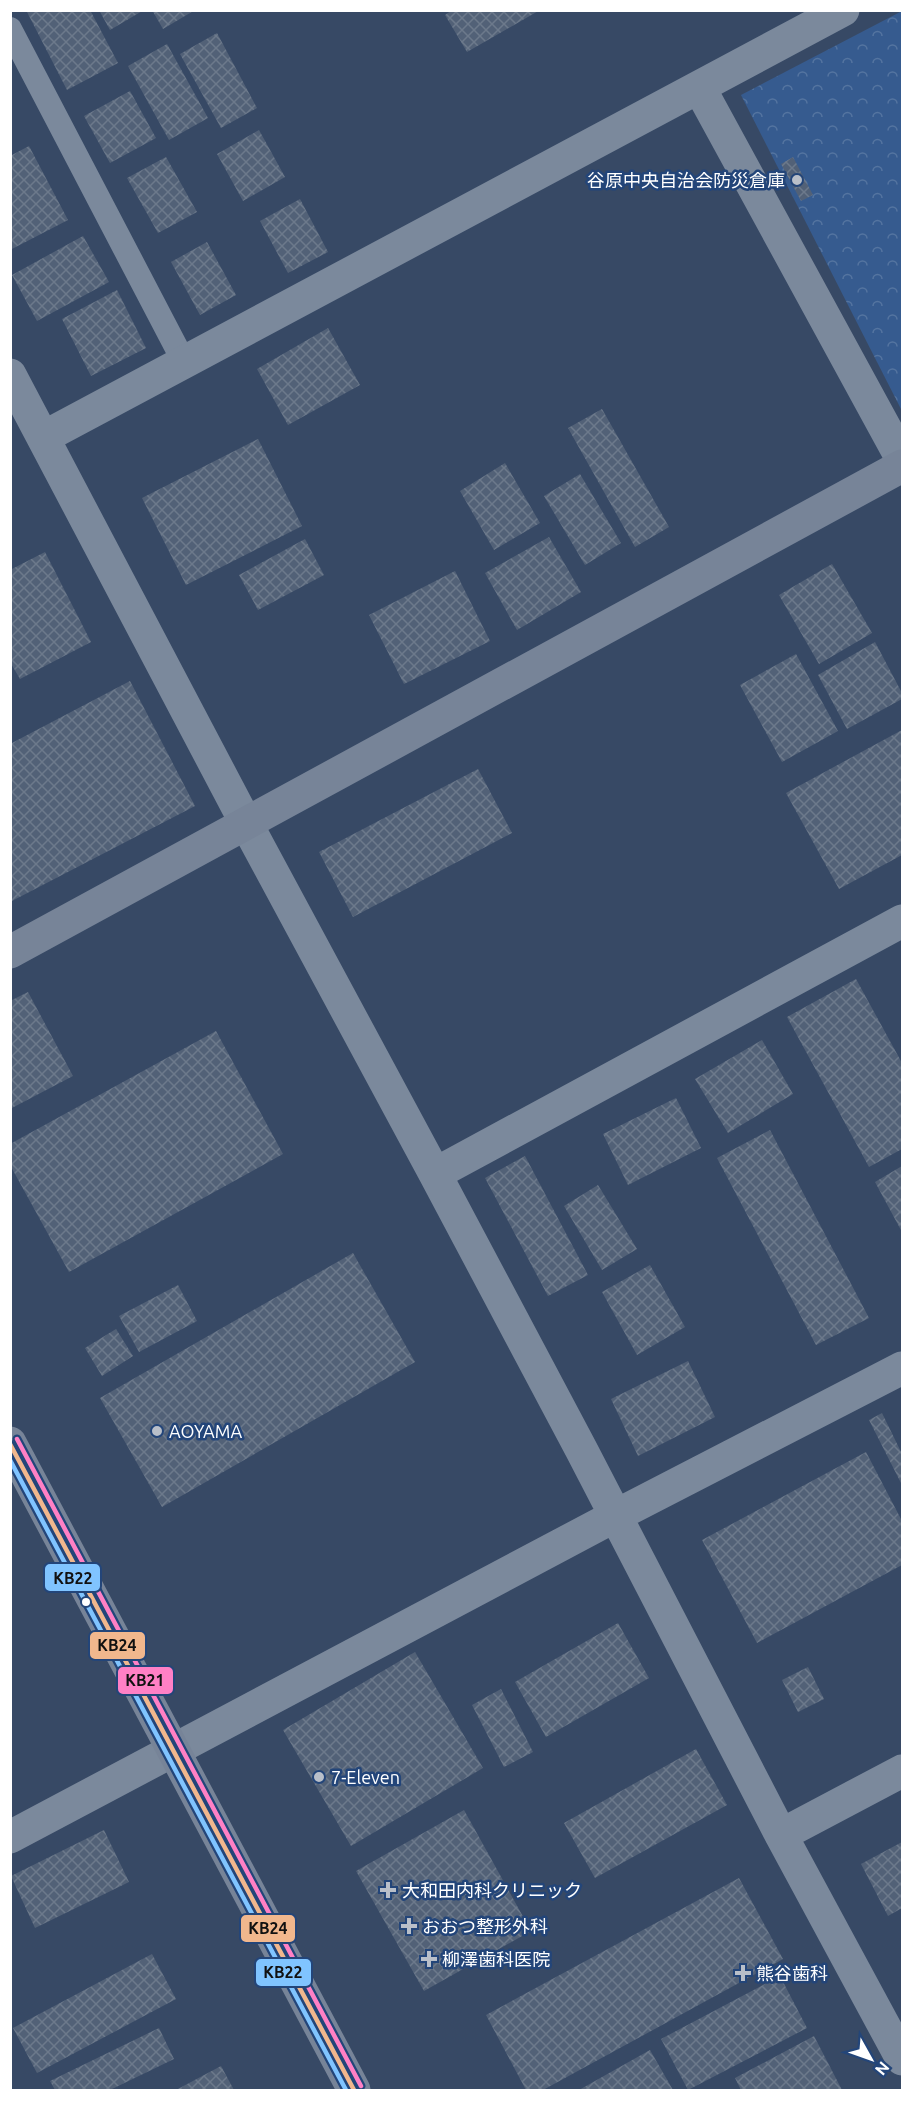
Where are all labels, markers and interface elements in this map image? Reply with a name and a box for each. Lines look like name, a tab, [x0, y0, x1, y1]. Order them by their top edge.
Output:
place label: 谷原中央自治会防災倉庫	[587, 170, 785, 190]
marker: 谷原中央自治会防災倉庫	[790, 173, 804, 187]
place label: AOYAMA	[169, 1421, 242, 1441]
marker: AOYAMA	[150, 1424, 164, 1438]
line badge: KB22	[44, 1563, 101, 1592]
text: KB22	[53, 1569, 93, 1587]
unlabelled marker	[80, 1596, 92, 1608]
line badge: KB24	[89, 1631, 146, 1660]
text: KB24	[97, 1636, 137, 1654]
line badge: KB21	[117, 1666, 174, 1695]
text: KB21	[125, 1671, 165, 1689]
place label: 7-Eleven	[331, 1767, 400, 1787]
marker: 7-Eleven	[312, 1770, 326, 1784]
place label: 大和田内科クリニック	[402, 1880, 582, 1900]
marker: 大和田内科クリニック	[379, 1881, 397, 1899]
line badge: KB24	[240, 1914, 296, 1943]
place label: おおつ整形外科	[422, 1916, 548, 1936]
marker: おおつ整形外科	[400, 1917, 418, 1935]
text: KB24	[248, 1919, 288, 1937]
place label: 柳澤歯科医院	[442, 1949, 550, 1969]
marker: 柳澤歯科医院	[420, 1950, 438, 1968]
line badge: KB22	[255, 1958, 312, 1987]
text: KB22	[263, 1963, 303, 1981]
place label: 熊谷歯科	[756, 1963, 828, 1983]
marker: 熊谷歯科	[734, 1964, 752, 1982]
north arrow	[841, 2029, 901, 2089]
text: N	[872, 2058, 893, 2079]

